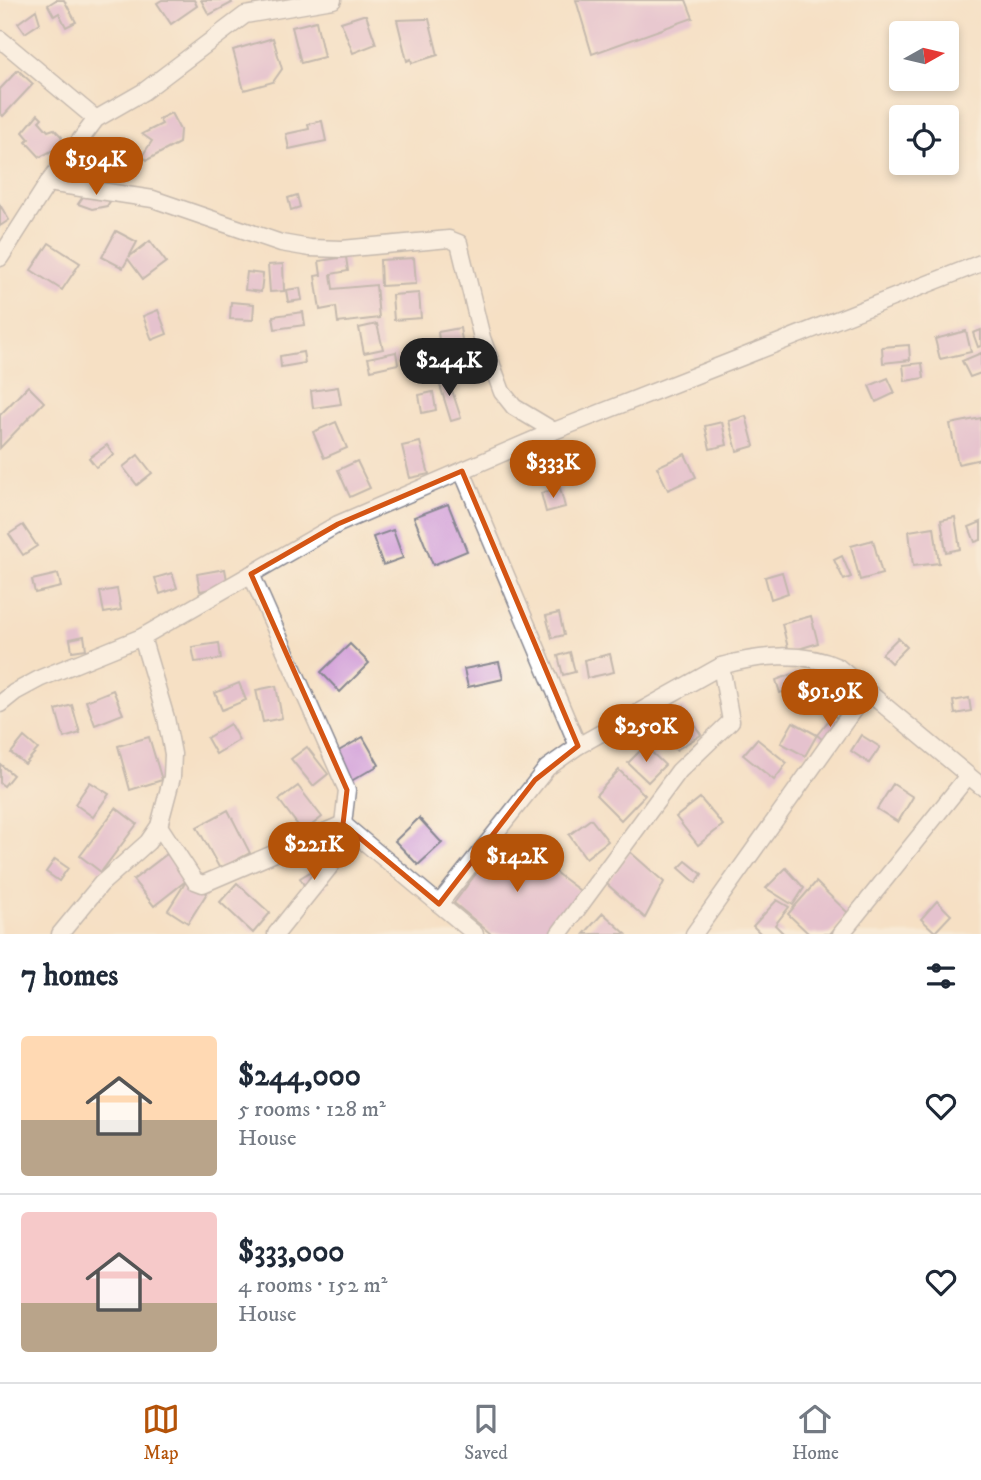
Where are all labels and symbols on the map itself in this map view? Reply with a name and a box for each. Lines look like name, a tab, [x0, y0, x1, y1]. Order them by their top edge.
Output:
north arrow	[889, 21, 959, 91]
pin: $194K	[47, 138, 145, 197]
pin: $244K	[400, 338, 498, 398]
pin: $333K	[504, 440, 602, 500]
pin: $91.9K	[773, 670, 887, 729]
pin: $250K	[597, 704, 695, 764]
pin: $221K	[265, 822, 363, 882]
pin: $142K	[468, 834, 566, 894]

